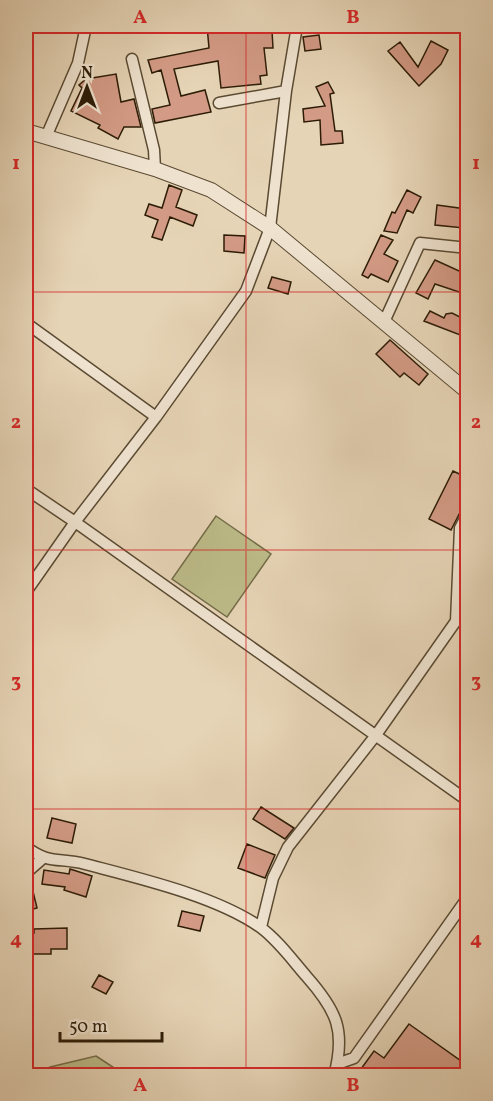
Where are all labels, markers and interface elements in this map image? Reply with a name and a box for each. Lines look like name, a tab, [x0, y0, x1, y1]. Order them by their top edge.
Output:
text: A	[133, 4, 147, 32]
text: B	[346, 4, 360, 32]
north arrow	[57, 57, 117, 117]
text: N	[81, 63, 93, 85]
text: 1	[12, 150, 20, 178]
text: 1	[472, 150, 480, 178]
text: 2	[11, 409, 21, 437]
text: 2	[471, 409, 481, 437]
text: 3	[11, 668, 21, 696]
text: 3	[471, 668, 481, 696]
text: 4	[10, 926, 22, 954]
text: 4	[470, 926, 482, 954]
scale bar	[60, 1005, 162, 1043]
text: 50 m	[69, 1015, 108, 1040]
text: A	[133, 1072, 147, 1100]
text: B	[346, 1072, 360, 1100]

